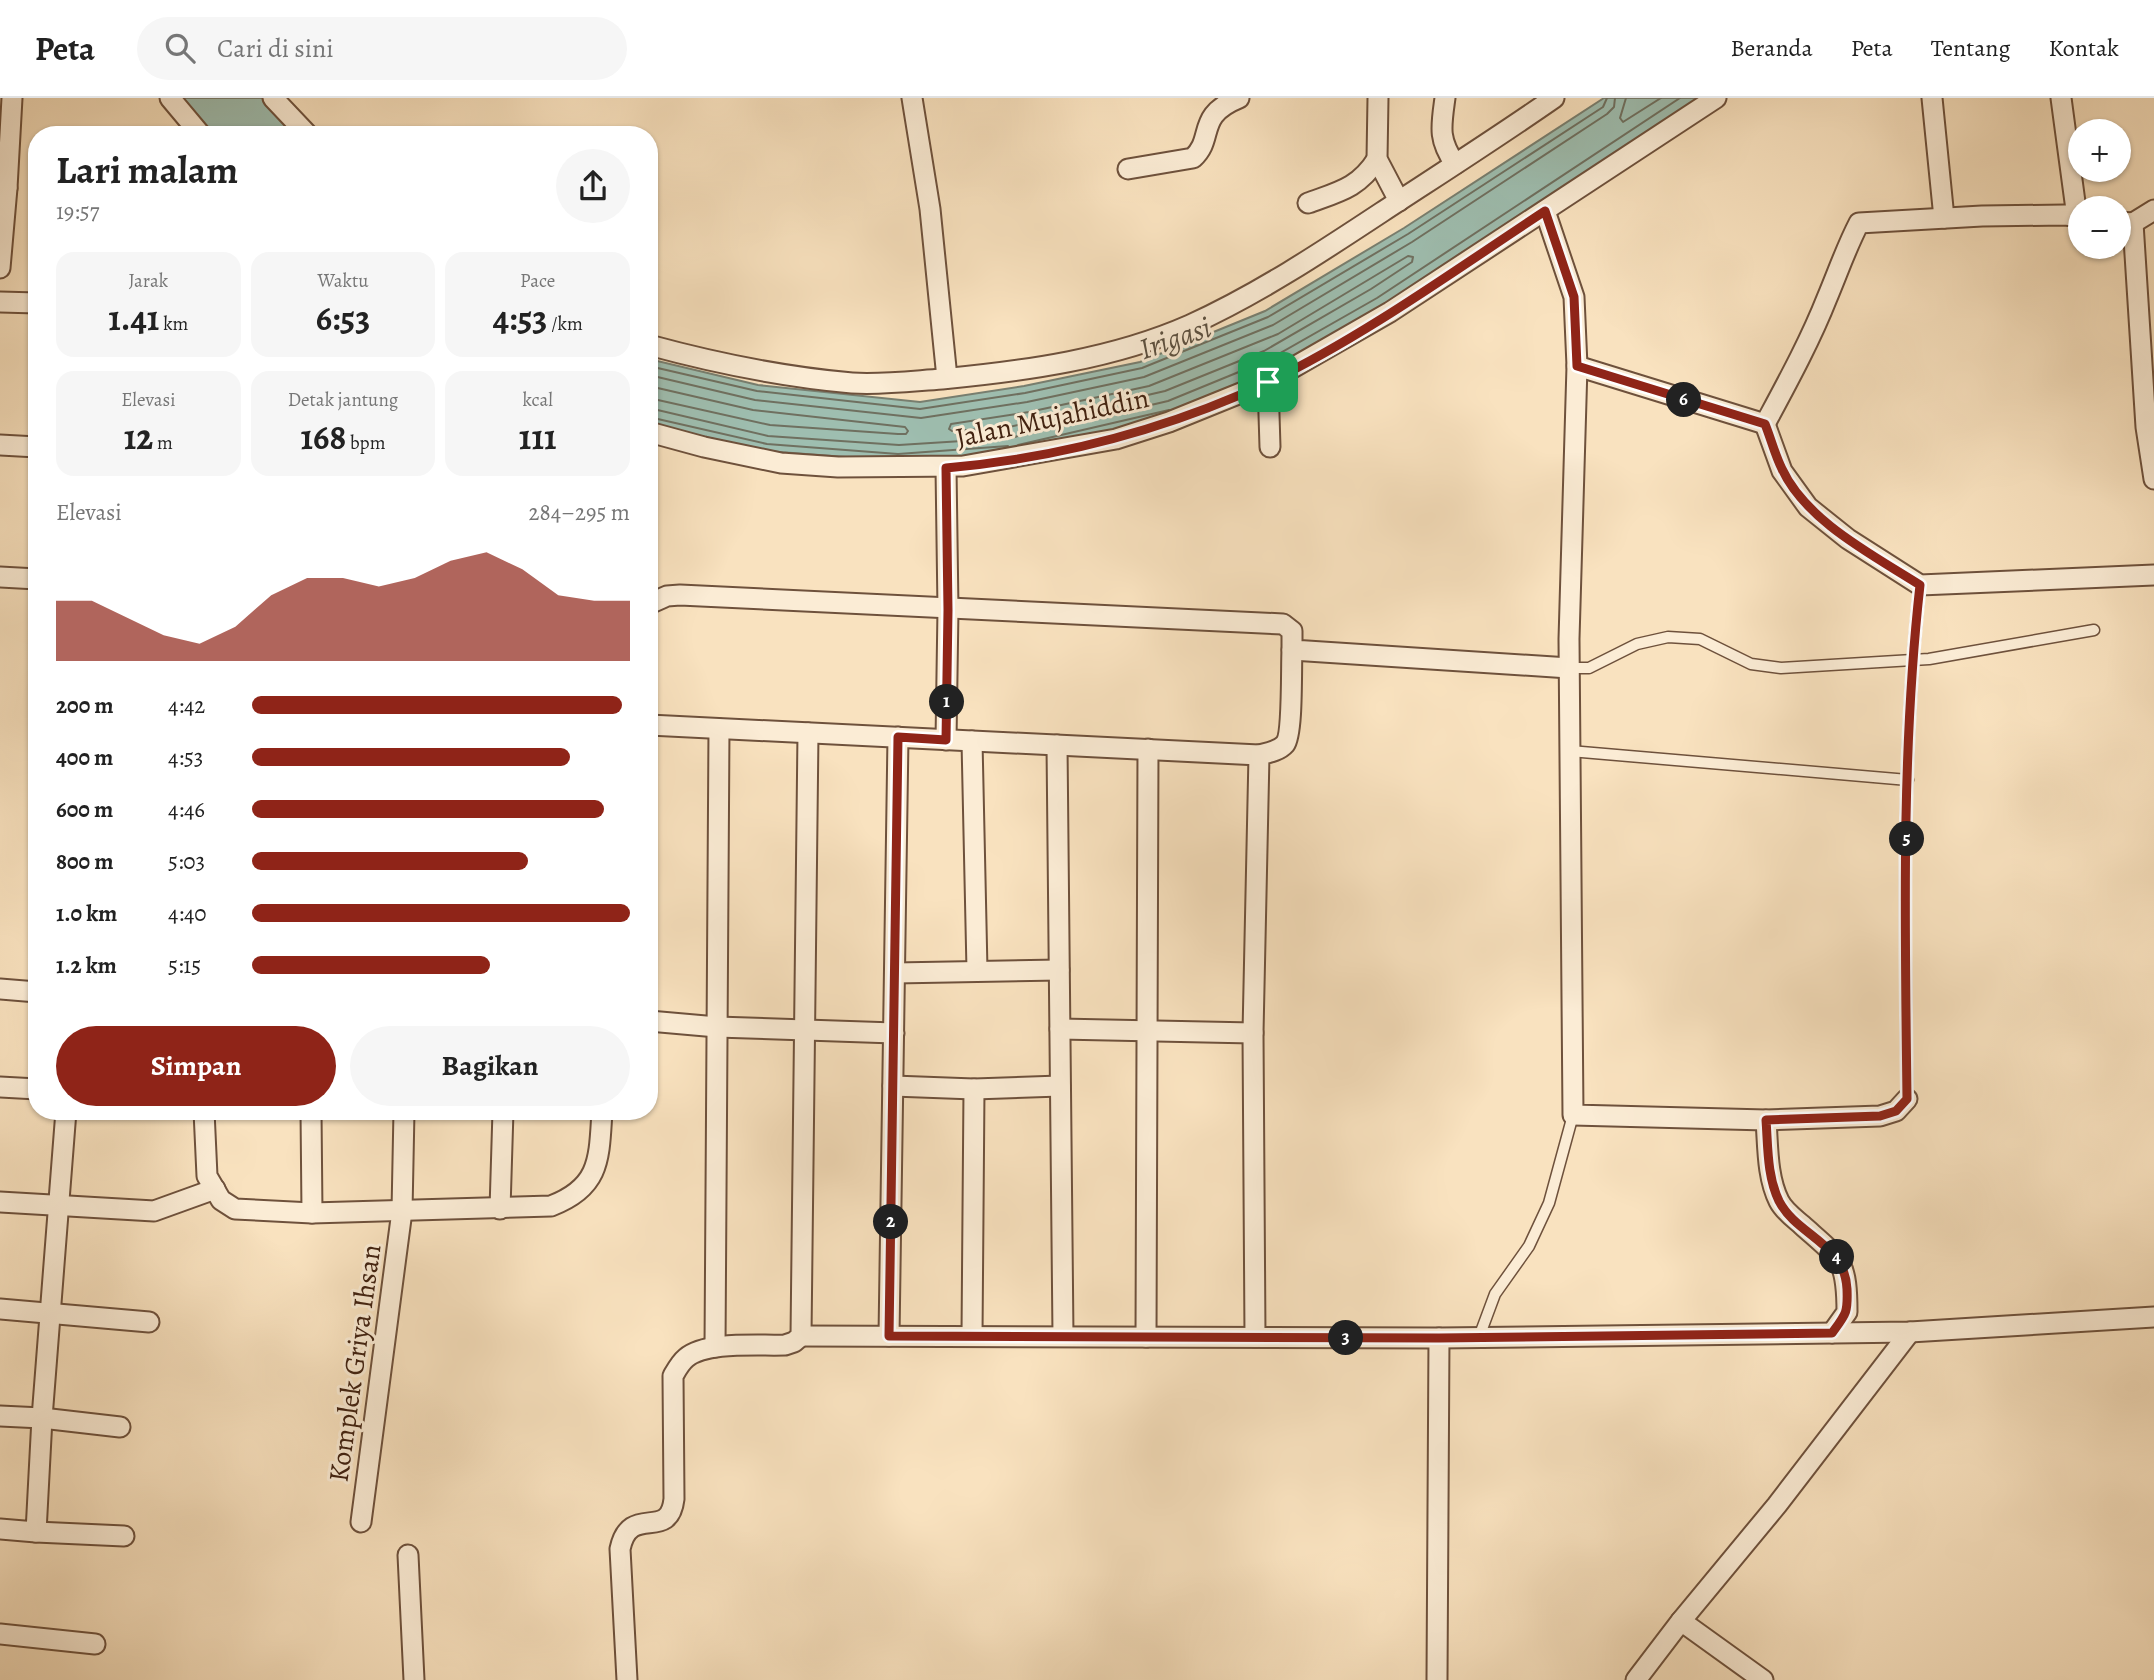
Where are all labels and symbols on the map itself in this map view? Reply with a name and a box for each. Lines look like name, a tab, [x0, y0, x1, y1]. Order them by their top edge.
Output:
water label: Irigasi	[1134, 307, 1216, 369]
pin	[1238, 352, 1298, 412]
street label: Jalan Mujahiddin	[952, 379, 1152, 457]
pin: 6	[1666, 382, 1702, 418]
pin: 1	[930, 684, 964, 720]
pin: 5	[1890, 822, 1924, 856]
pin: 2	[874, 1204, 908, 1240]
pin: 4	[1820, 1240, 1854, 1274]
street label: Komplek Griya Ihsan	[319, 1242, 390, 1484]
pin: 3	[1328, 1320, 1364, 1356]

